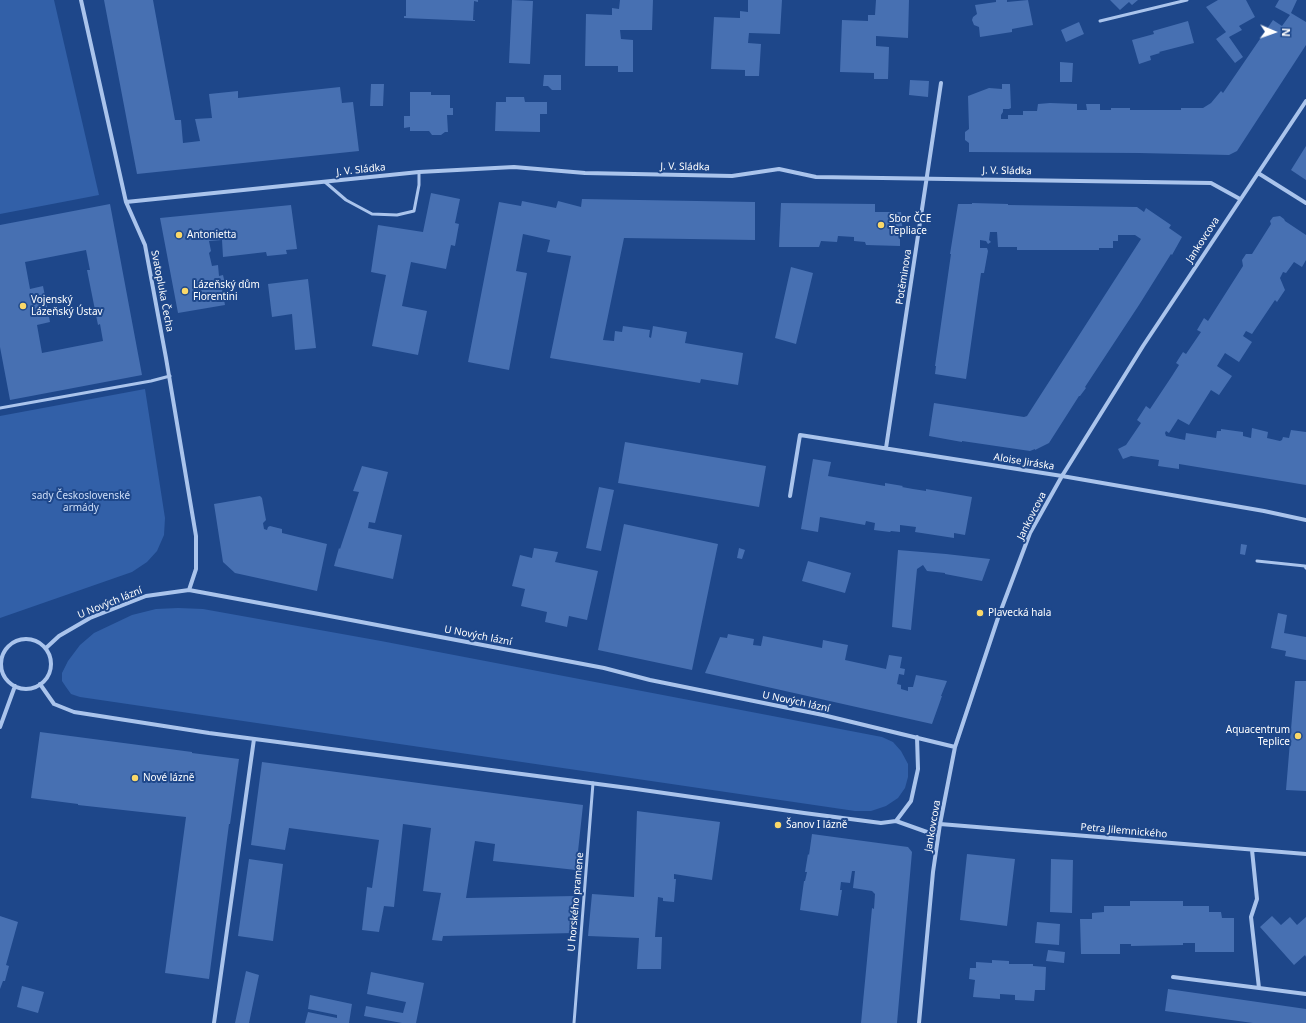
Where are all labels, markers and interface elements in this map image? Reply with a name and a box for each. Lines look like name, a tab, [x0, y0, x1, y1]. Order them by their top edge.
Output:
north arrow	[1254, 12, 1294, 52]
text: N	[1279, 28, 1294, 37]
street label: J. V. Sládka	[336, 161, 386, 179]
street label: J. V. Sládka	[660, 161, 710, 173]
street label: J. V. Sládka	[982, 165, 1032, 177]
place label: Sbor ČCE Tepliace	[889, 213, 931, 236]
street label: Jankovcova	[1184, 215, 1222, 265]
marker: Sbor ČCE Tepliace	[876, 220, 886, 230]
place label: Antonietta	[187, 229, 236, 241]
marker: Antonietta	[174, 230, 184, 240]
street label: Potěminova	[894, 248, 914, 306]
street label: Svatopluka Čecha	[148, 249, 176, 333]
place label: Lázeňský dům Florentini	[193, 279, 260, 302]
marker: Lázeňský dům Florentini	[180, 286, 190, 296]
place label: Vojenský Lázeňský Ústav	[31, 294, 103, 318]
marker: Vojenský Lázeňský Ústav	[18, 301, 28, 311]
street label: Aloise Jiráska	[993, 451, 1055, 473]
park label: sady Československé armády	[32, 490, 130, 514]
street label: Jankovcova	[1015, 490, 1049, 542]
street label: U Nových lázní	[76, 585, 144, 621]
place label: Plavecká hala	[988, 607, 1051, 619]
marker: Plavecká hala	[975, 608, 985, 618]
street label: U Nových lázní	[443, 624, 513, 648]
street label: U Nových lázní	[761, 689, 831, 715]
place label: Aquacentrum Teplice	[1226, 724, 1290, 748]
marker: Aquacentrum Teplice	[1293, 731, 1303, 741]
place label: Nové lázně	[143, 772, 194, 784]
marker: Nové lázně	[130, 773, 140, 783]
street label: Jankovcova	[923, 799, 943, 853]
place label: Šanov I lázně	[786, 819, 848, 831]
marker: Šanov I lázně	[773, 820, 783, 830]
street label: Petra Jilemnického	[1080, 821, 1168, 841]
street label: U horského pramene	[566, 852, 586, 952]

